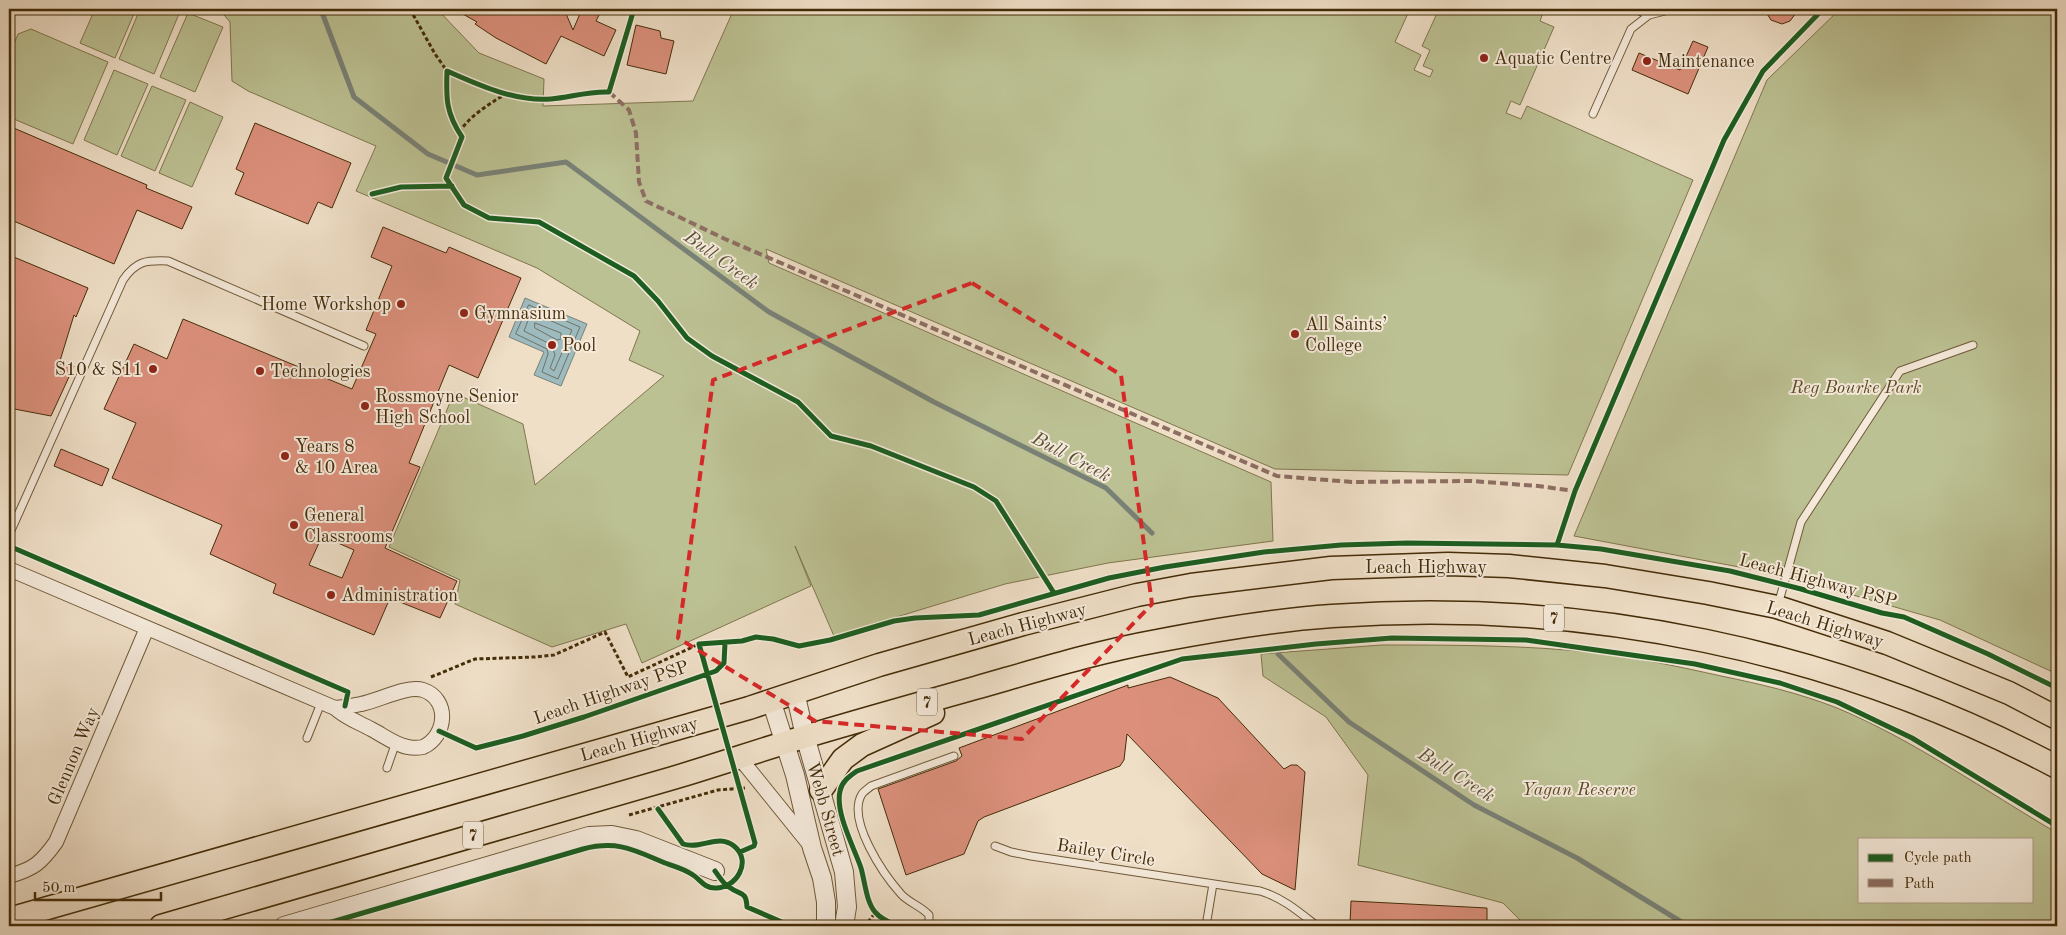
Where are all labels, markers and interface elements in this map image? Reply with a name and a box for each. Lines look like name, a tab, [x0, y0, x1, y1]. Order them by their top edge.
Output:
place label: Aquatic Centre	[1494, 50, 1611, 68]
marker: Aquatic Centre	[1478, 52, 1490, 64]
place label: Maintenance	[1657, 53, 1755, 71]
marker: Maintenance	[1641, 55, 1653, 67]
water label: Bull Creek	[679, 227, 761, 294]
place label: Home Workshop	[261, 296, 391, 314]
marker: Home Workshop	[395, 298, 407, 310]
place label: Gymnasium	[474, 305, 566, 323]
marker: Gymnasium	[458, 307, 470, 319]
place label: All Saints’ College	[1305, 316, 1387, 355]
marker: All Saints’ College	[1289, 328, 1301, 340]
place label: Pool	[562, 337, 596, 355]
marker: Pool	[546, 339, 558, 351]
place label: S10 & S11	[55, 361, 143, 379]
marker: S10 & S11	[147, 363, 159, 375]
place label: Technologies	[270, 363, 371, 381]
marker: Technologies	[254, 365, 266, 377]
park label: Reg Bourke Park	[1789, 379, 1922, 397]
place label: Rossmoyne Senior High School	[375, 388, 519, 427]
marker: Rossmoyne Senior High School	[359, 400, 371, 412]
water label: Bull Creek	[1027, 429, 1113, 487]
place label: Years 8 & 10 Area	[295, 438, 379, 477]
marker: Years 8 & 10 Area	[279, 450, 291, 462]
place label: General Classrooms	[304, 507, 393, 546]
marker: General Classrooms	[288, 519, 300, 531]
street label: Leach Highway PSP	[1737, 551, 1899, 611]
street label: Leach Highway	[1365, 559, 1487, 577]
place label: Administration	[341, 587, 458, 605]
marker: Administration	[325, 589, 337, 601]
street label: Leach Highway	[1764, 599, 1886, 652]
street label: Leach Highway	[966, 600, 1089, 649]
road number: 7	[1544, 604, 1564, 632]
street label: Leach Highway PSP	[531, 658, 691, 728]
road number: 7	[917, 689, 937, 716]
street label: Glennon Way	[45, 704, 103, 808]
street label: Leach Highway	[578, 714, 701, 765]
water label: Bull Creek	[1413, 745, 1497, 807]
street label: Webb Street	[803, 760, 847, 858]
park label: Yagan Reserve	[1522, 781, 1636, 799]
road number: 7	[463, 822, 483, 848]
street label: Bailey Circle	[1055, 836, 1156, 870]
legend	[1858, 838, 2034, 902]
text: Cycle path	[1904, 851, 1972, 866]
scale bar	[35, 870, 161, 902]
text: Path	[1904, 877, 1934, 892]
text: 50 m	[42, 881, 76, 896]

